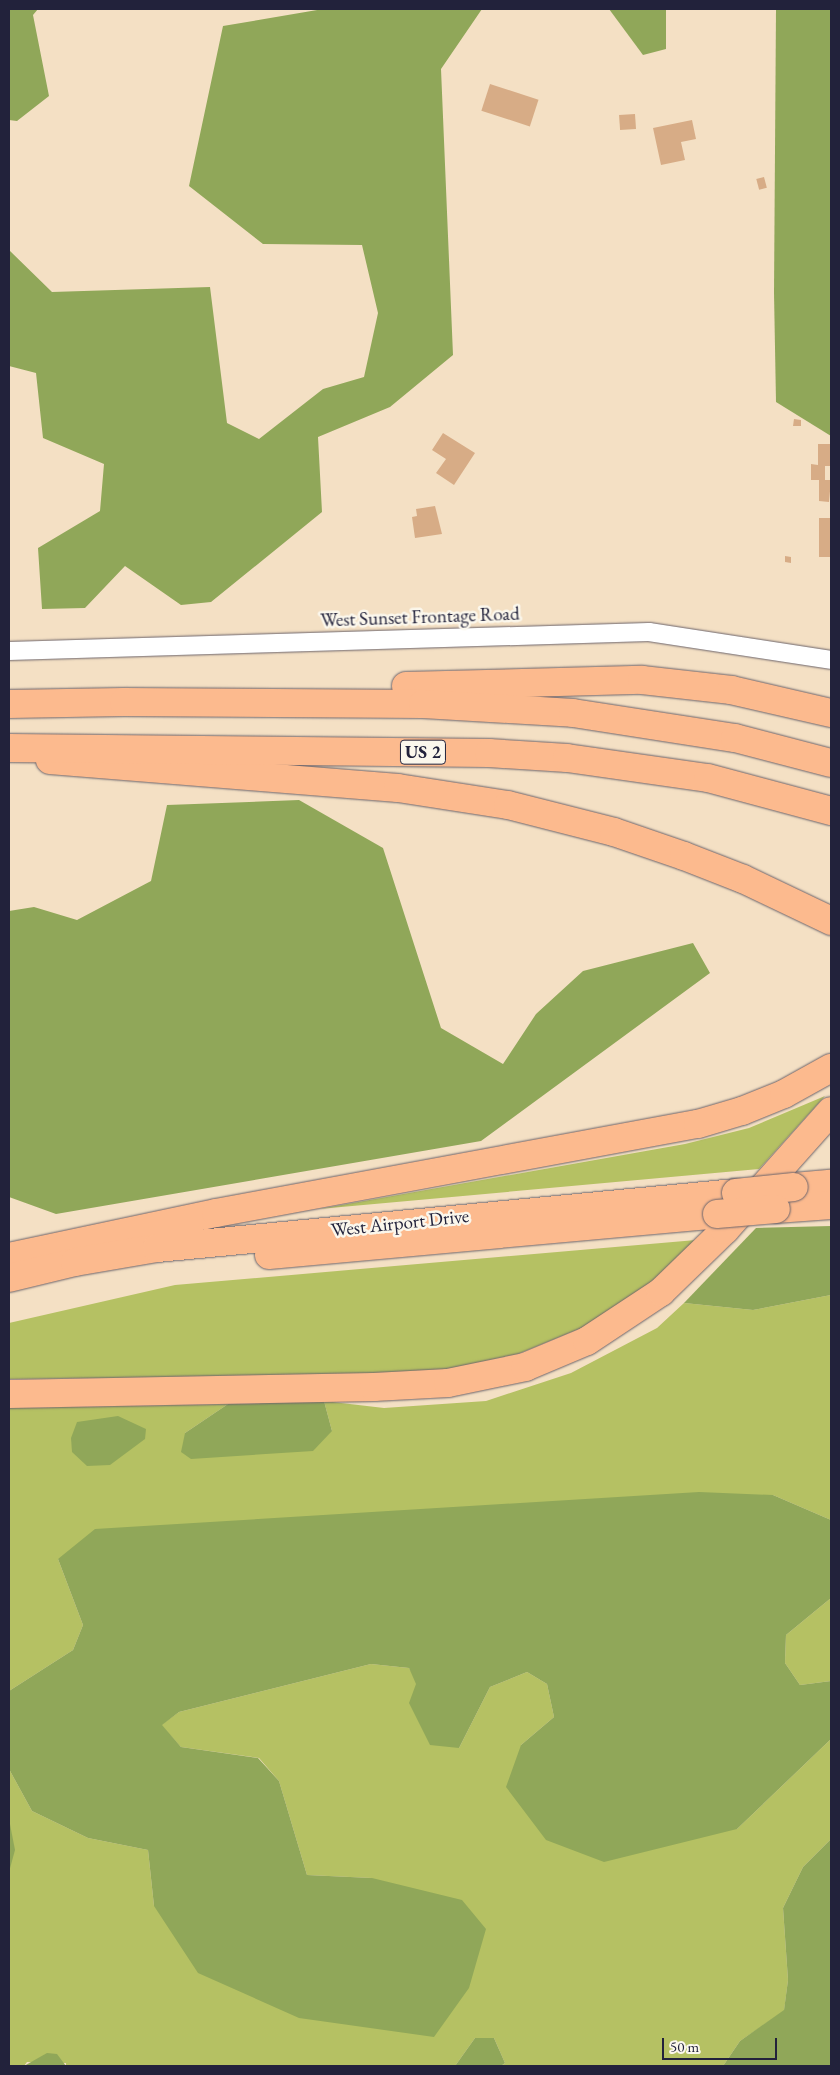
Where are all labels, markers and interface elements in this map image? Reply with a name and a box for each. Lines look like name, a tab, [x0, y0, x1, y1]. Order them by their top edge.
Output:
street label: West Sunset Frontage Road	[320, 602, 520, 632]
road number: US 2	[399, 736, 447, 768]
street label: West Airport Drive	[330, 1204, 470, 1242]
scale bar	[665, 2028, 780, 2060]
text: 50 m	[670, 2037, 699, 2056]

